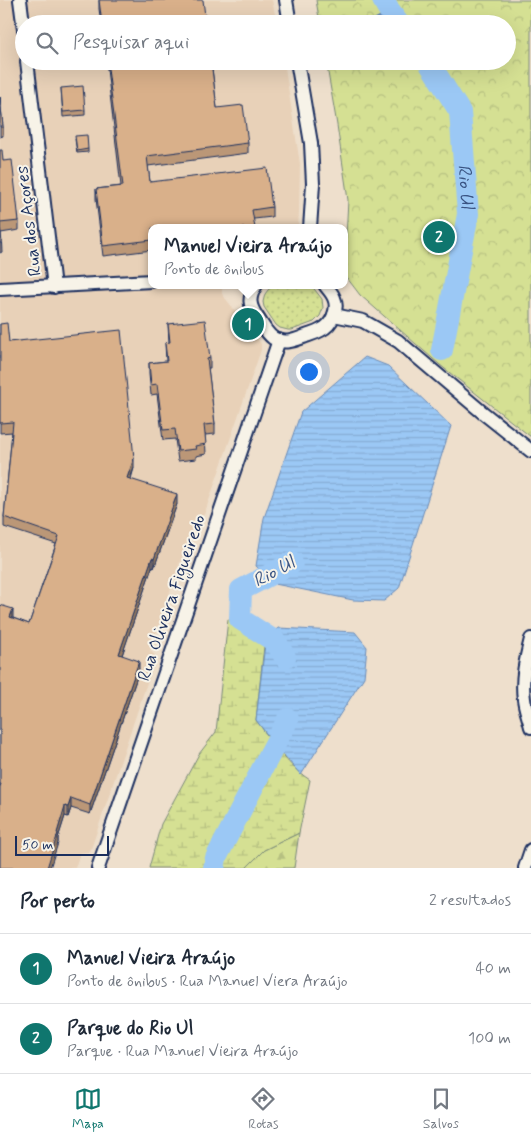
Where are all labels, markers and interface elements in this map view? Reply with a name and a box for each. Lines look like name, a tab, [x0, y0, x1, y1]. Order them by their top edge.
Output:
search box	[15, 15, 516, 70]
icon: search	[33, 29, 61, 57]
text: Pesquisar aqui	[73, 30, 189, 55]
water label: Rio Ul	[452, 163, 480, 211]
street label: Rua dos Açores	[10, 164, 48, 278]
pin: 2	[423, 218, 455, 256]
popup	[148, 224, 348, 289]
text: Manuel Vieira Araújo	[164, 234, 332, 259]
text: Ponto de ônibus	[164, 259, 264, 280]
pin: 1	[232, 305, 264, 343]
your location	[296, 359, 322, 385]
street label: Rua Oliveira Figueiredo	[132, 512, 213, 685]
water label: Rio Ul	[248, 550, 301, 593]
scale bar	[15, 833, 109, 856]
text: 50 m	[22, 836, 53, 854]
text: Por perto	[20, 887, 95, 915]
text: 2 resultados	[429, 890, 511, 911]
text: Manuel Vieira Araújo	[67, 946, 235, 971]
text: 1	[32, 958, 40, 979]
text: 40 m	[475, 958, 511, 979]
text: Ponto de ônibus · Rua Manuel Viera Araújo	[67, 971, 348, 992]
text: Parque do Rio Ul	[67, 1016, 193, 1041]
text: 2	[32, 1028, 40, 1049]
text: 100 m	[468, 1028, 511, 1049]
text: Parque · Rua Manuel Vieira Araújo	[67, 1041, 298, 1062]
tab: Mapa	[72, 1085, 104, 1133]
tab: Rotas	[248, 1085, 279, 1133]
tab: Salvos	[423, 1085, 459, 1133]

